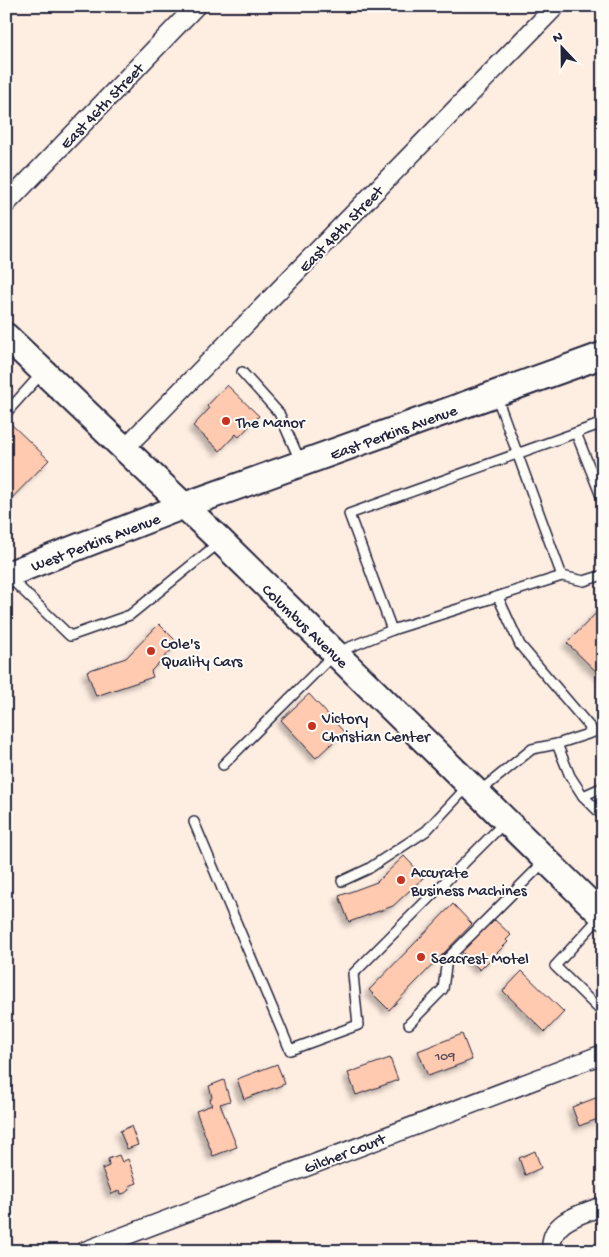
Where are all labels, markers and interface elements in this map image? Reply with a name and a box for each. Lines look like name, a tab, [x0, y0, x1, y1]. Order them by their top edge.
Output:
north arrow	[536, 22, 586, 72]
text: N	[551, 29, 565, 48]
street label: East 46th Street	[58, 59, 150, 154]
street label: East 48th Street	[296, 182, 390, 278]
street label: East Perkins Avenue	[328, 402, 461, 466]
marker: The Manor	[220, 415, 232, 427]
place label: The Manor	[235, 415, 306, 434]
street label: West Perkins Avenue	[29, 511, 164, 578]
street label: Columbus Avenue	[256, 581, 351, 674]
place label: Cole's Quality Cars	[161, 636, 244, 673]
marker: Cole's Quality Cars	[145, 645, 157, 657]
place label: Victory Christian Center	[321, 711, 431, 748]
marker: Victory Christian Center	[306, 720, 318, 732]
place label: Accurate Business Machines	[410, 865, 528, 902]
marker: Accurate Business Machines	[395, 874, 407, 886]
marker: Seacrest Motel	[415, 951, 427, 963]
place label: Seacrest Motel	[431, 951, 529, 970]
house number: 109	[434, 1049, 455, 1066]
street label: Gilcher Court	[302, 1131, 390, 1179]

